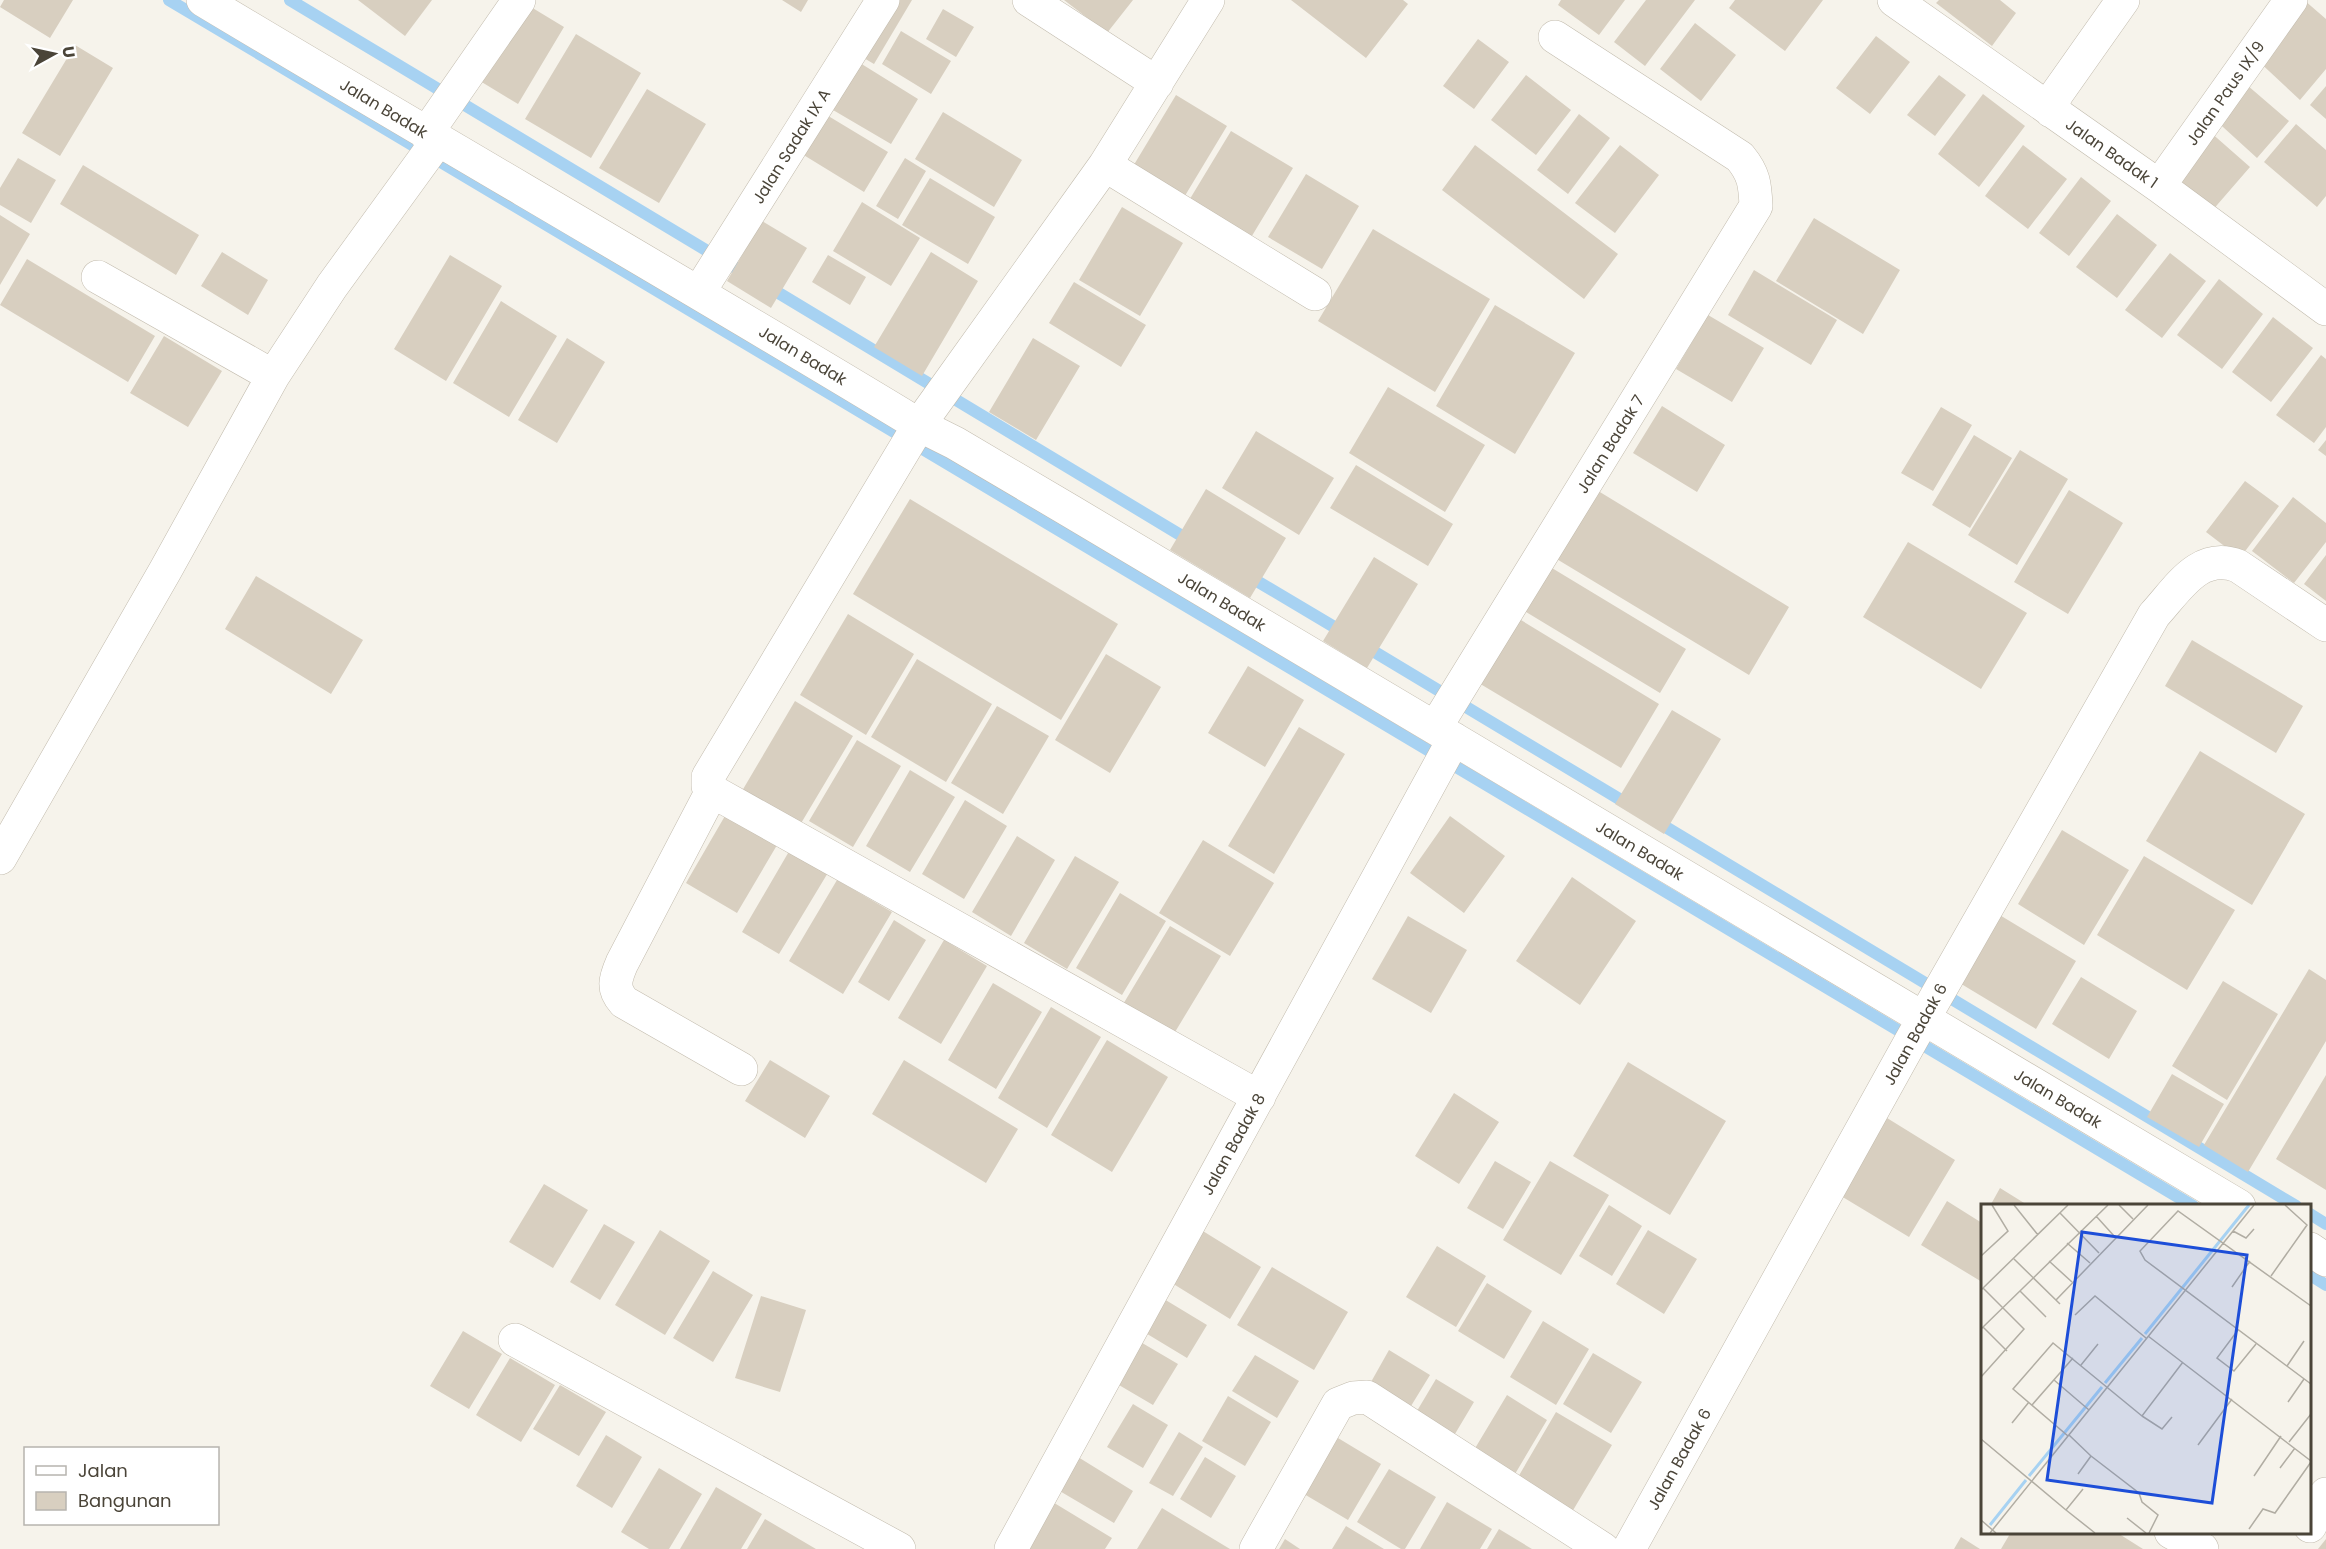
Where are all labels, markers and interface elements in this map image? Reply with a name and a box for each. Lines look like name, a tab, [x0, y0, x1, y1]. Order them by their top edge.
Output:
north arrow	[24, 24, 84, 84]
street label: Jalan Paus IX/9	[2181, 36, 2270, 150]
text: U	[56, 45, 81, 59]
street label: Jalan Badak	[335, 73, 433, 144]
street label: Jalan Sadak IX A	[747, 84, 836, 208]
street label: Jalan Badak 1	[2061, 113, 2163, 194]
street label: Jalan Badak	[754, 320, 852, 391]
street label: Jalan Badak 7	[1571, 390, 1650, 498]
street label: Jalan Badak	[1173, 566, 1271, 637]
street label: Jalan Badak	[1591, 815, 1689, 886]
street label: Jalan Badak 6	[1878, 979, 1953, 1089]
street label: Jalan Badak	[2009, 1063, 2107, 1134]
street label: Jalan Badak 8	[1196, 1089, 1271, 1199]
inset map	[1981, 1204, 2311, 1534]
street label: Jalan Badak 6	[1642, 1404, 1717, 1514]
legend	[24, 1447, 219, 1525]
text: Jalan	[78, 1458, 128, 1483]
text: Bangunan	[78, 1488, 172, 1513]

